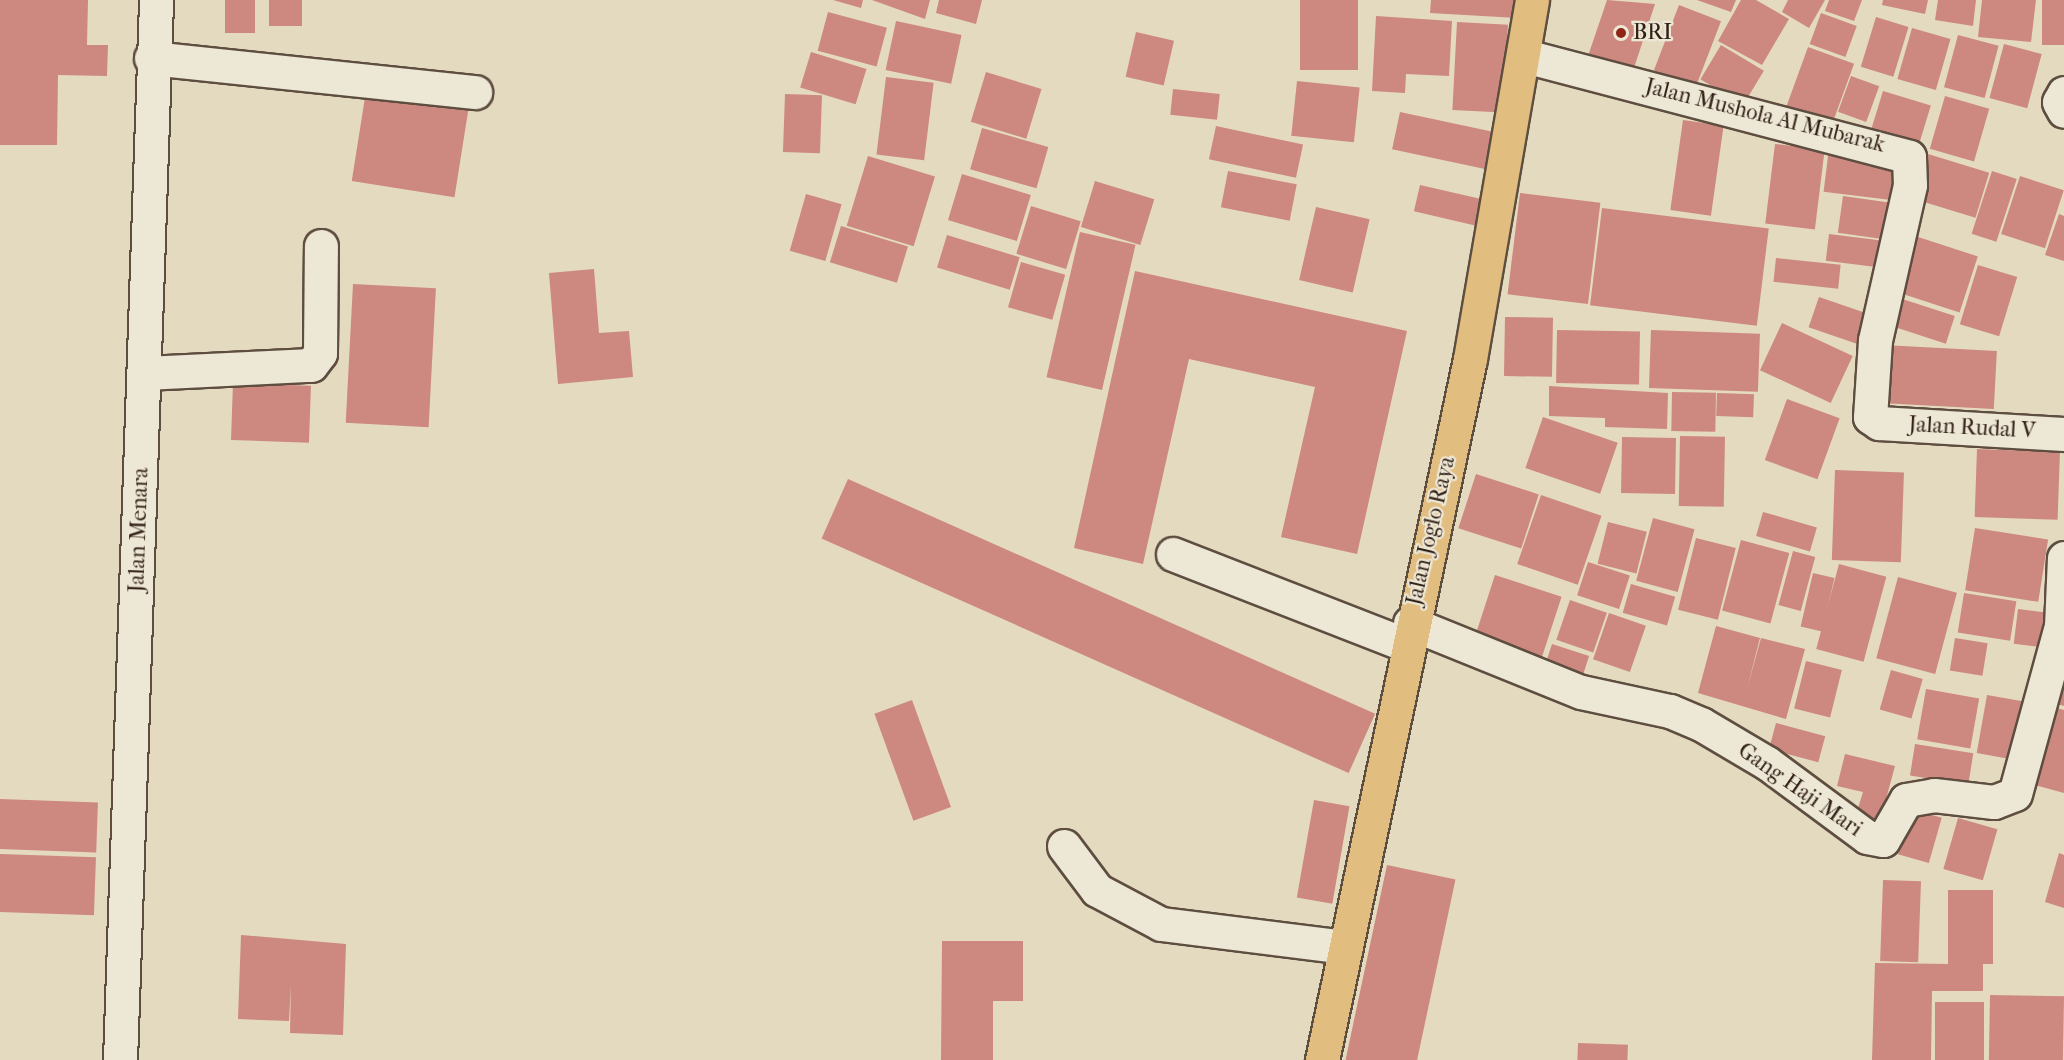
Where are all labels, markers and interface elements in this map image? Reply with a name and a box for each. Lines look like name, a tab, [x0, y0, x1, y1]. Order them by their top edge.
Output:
place label: BRI	[1633, 20, 1672, 46]
marker: BRI	[1614, 26, 1628, 40]
street label: Jalan Mushola Al Mubarak	[1642, 73, 1888, 159]
street label: Jalan Rudal V	[1908, 411, 2036, 445]
street label: Jalan Joglo Raya	[1401, 454, 1461, 608]
street label: Jalan Menara	[124, 467, 154, 593]
street label: Gang Haji Mari	[1733, 737, 1867, 843]

